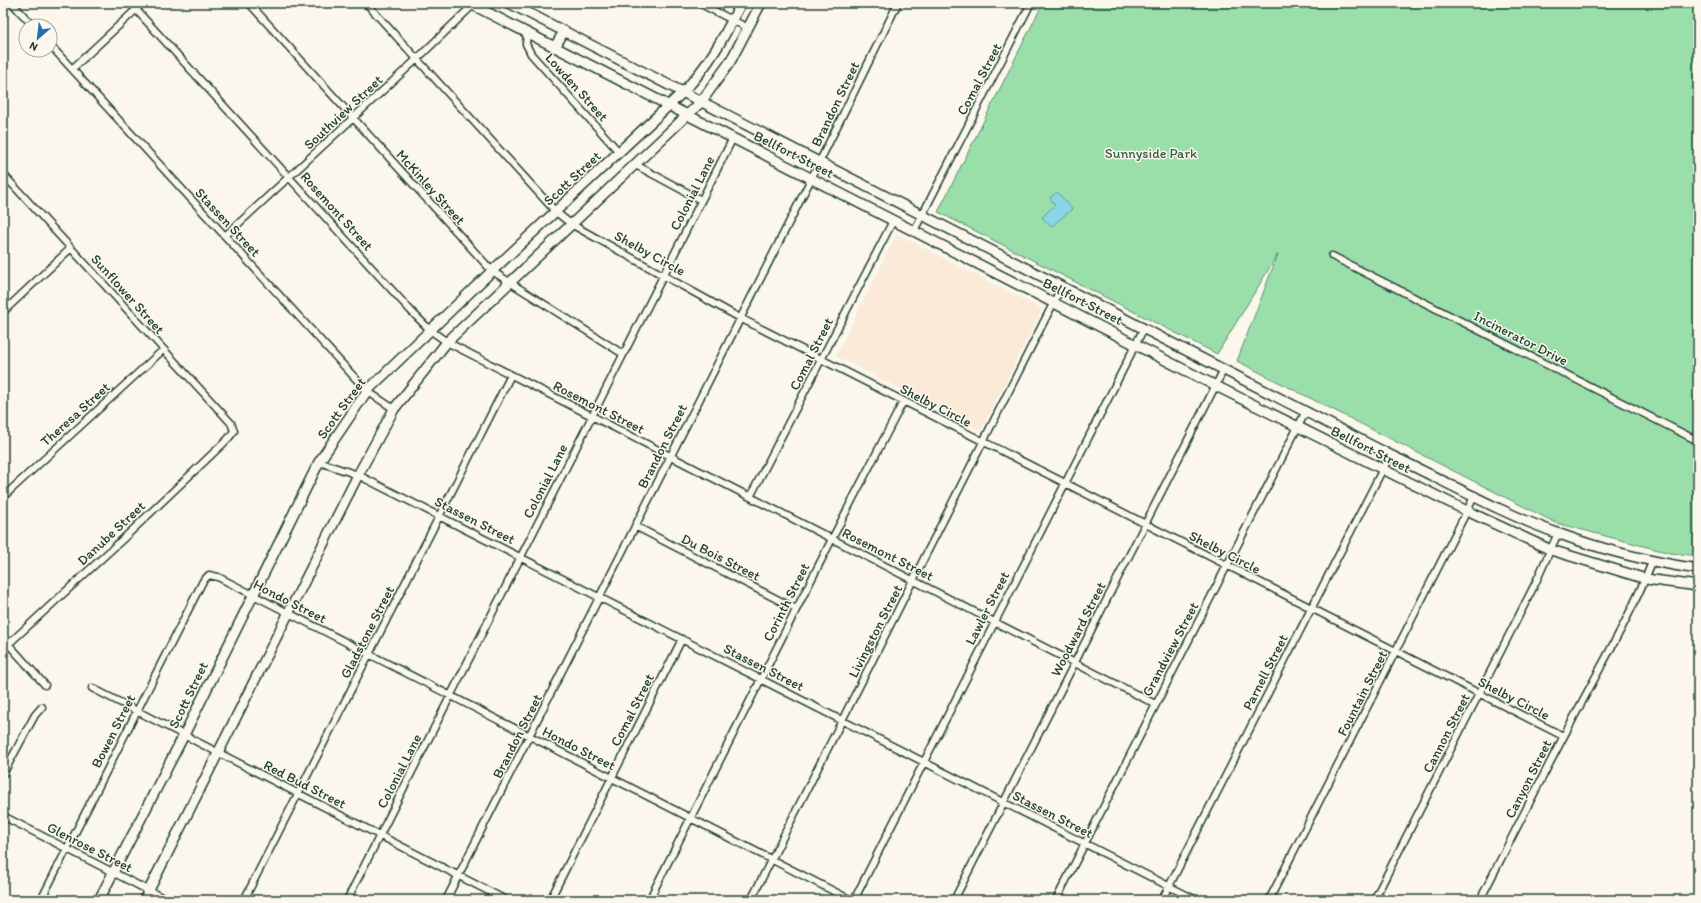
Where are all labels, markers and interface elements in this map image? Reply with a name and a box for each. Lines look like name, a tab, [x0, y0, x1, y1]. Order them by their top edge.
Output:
north arrow	[18, 18, 58, 58]
text: N	[27, 39, 40, 54]
street label: Comal Street	[953, 40, 1006, 118]
street label: Lowden Street	[542, 50, 612, 125]
street label: Brandon Street	[808, 59, 863, 150]
street label: Southview Street	[300, 71, 386, 153]
street label: Bellfort Street	[751, 127, 837, 182]
park label: Sunnyside Park	[1105, 145, 1198, 162]
street label: McKinley Street	[393, 146, 469, 228]
street label: Scott Street	[540, 148, 604, 209]
street label: Colonial Lane	[666, 153, 719, 233]
street label: Rosemont Street	[297, 168, 377, 254]
street label: Stassen Street	[191, 184, 264, 260]
street label: Shelby Circle	[611, 227, 688, 280]
street label: Sunflower Street	[87, 251, 168, 338]
street label: Bellfort Street	[1040, 274, 1126, 329]
street label: Incinerator Drive	[1471, 307, 1571, 370]
street label: Comal Street	[786, 315, 837, 393]
street label: Scott Street	[313, 374, 369, 442]
street label: Rosemont Street	[550, 377, 647, 438]
street label: Theresa Street	[37, 379, 114, 450]
street label: Shelby Circle	[897, 380, 975, 431]
street label: Brandon Street	[634, 401, 691, 491]
street label: Bellfort Street	[1328, 422, 1414, 477]
street label: Colonial Lane	[519, 441, 572, 521]
street label: Stassen Street	[432, 493, 518, 548]
street label: Danube Street	[74, 498, 149, 569]
street label: Rosemont Street	[839, 524, 936, 585]
street label: Shelby Circle	[1186, 527, 1264, 578]
street label: Du Bois Street	[678, 530, 763, 585]
street label: Corinth Street	[759, 560, 814, 644]
street label: Lawler Street	[962, 569, 1013, 648]
street label: Hondo Street	[250, 576, 329, 627]
street label: Woodward Street	[1047, 579, 1110, 679]
street label: Livingston Street	[845, 582, 906, 681]
street label: Gladstone Street	[337, 583, 398, 681]
street label: Grandview Street	[1138, 599, 1202, 699]
street label: Parnell Street	[1239, 631, 1292, 713]
street label: Stassen Street	[721, 640, 807, 695]
street label: Fountain Street	[1334, 648, 1391, 739]
street label: Scott Street	[165, 659, 212, 731]
street label: Comal Street	[607, 671, 658, 749]
street label: Shelby Circle	[1475, 673, 1553, 724]
street label: Brandon Street	[489, 691, 546, 781]
street label: Cannon Street	[1419, 691, 1474, 776]
street label: Bowen Street	[88, 692, 139, 771]
street label: Hondo Street	[539, 723, 618, 774]
street label: Colonial Lane	[373, 731, 426, 811]
street label: Canyon Street	[1501, 737, 1556, 821]
street label: Red Bud Street	[261, 756, 349, 813]
street label: Stassen Street	[1010, 787, 1096, 842]
street label: Glenrose Street	[44, 819, 135, 876]

